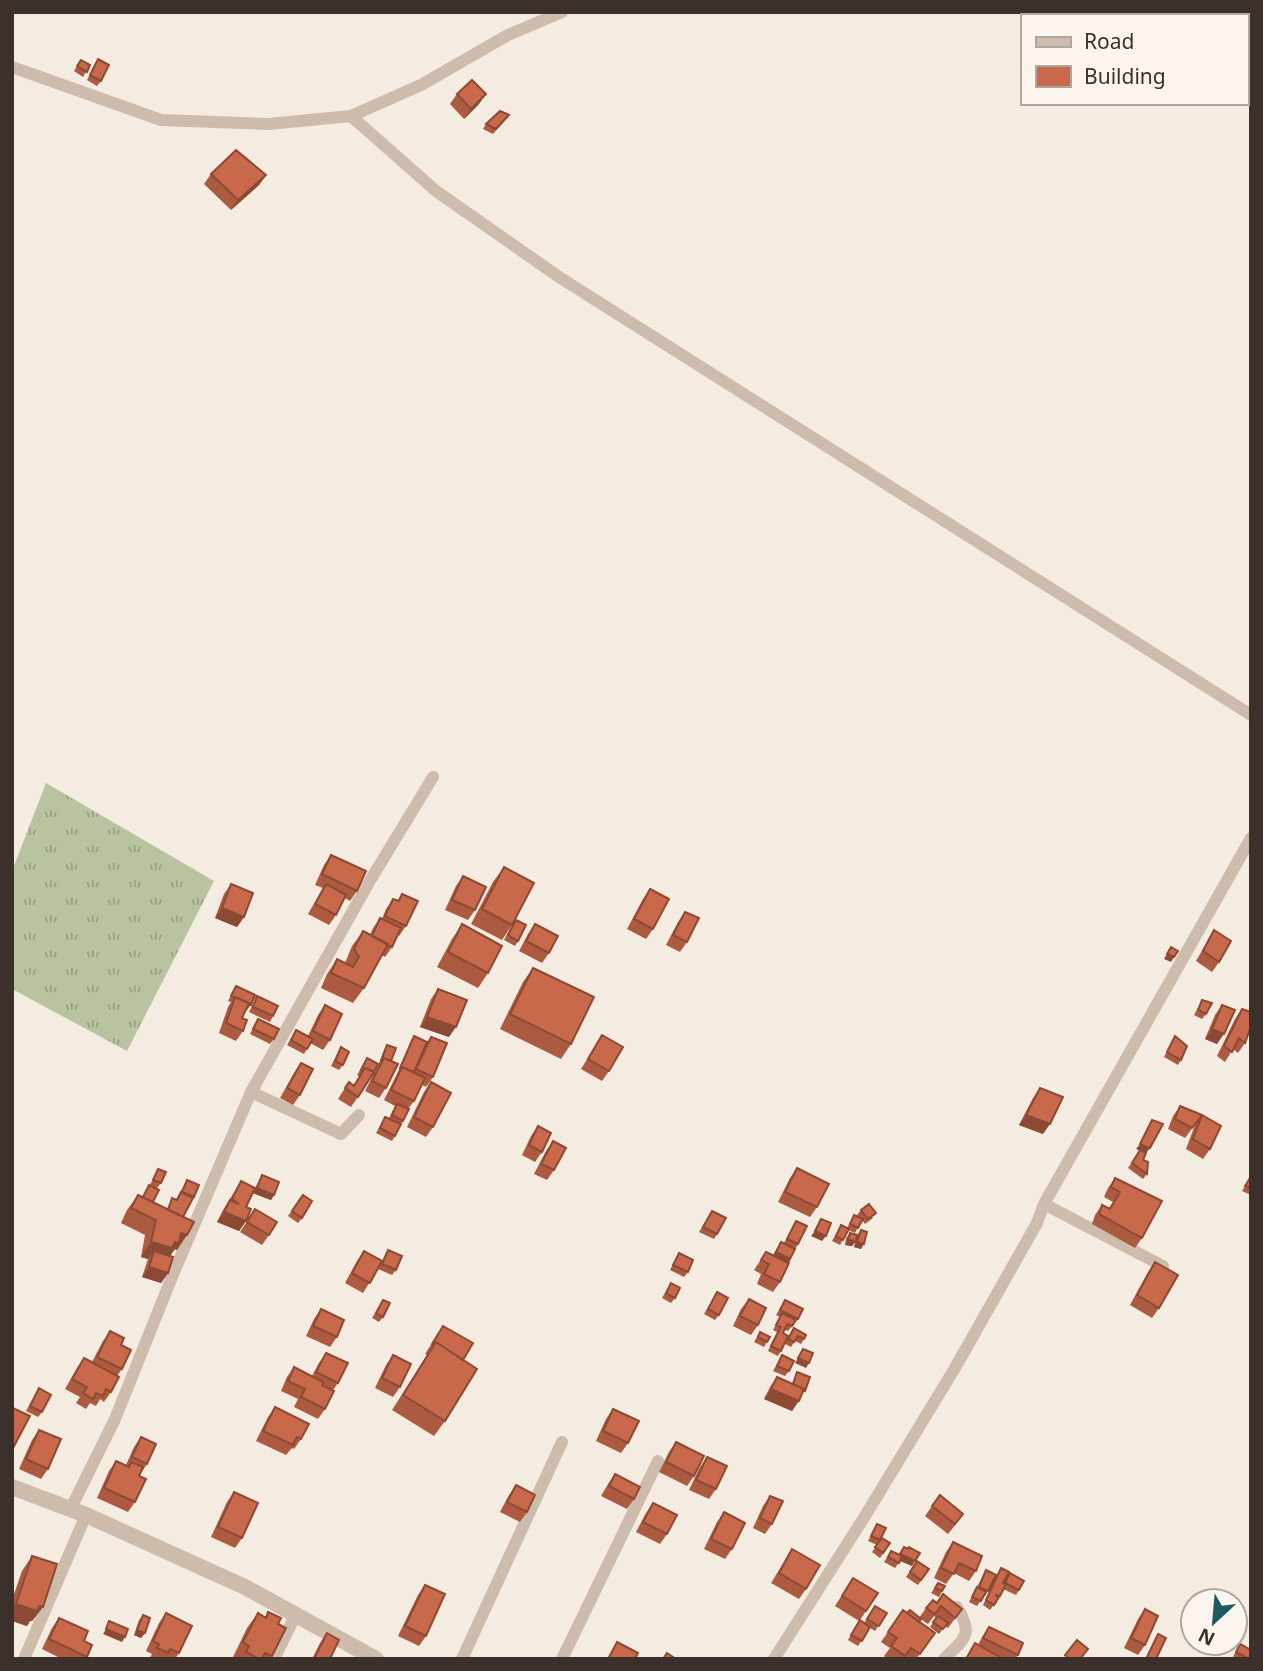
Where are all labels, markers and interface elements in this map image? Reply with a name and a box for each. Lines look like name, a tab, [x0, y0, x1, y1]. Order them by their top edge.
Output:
legend	[1021, 14, 1249, 105]
text: Road	[1084, 27, 1134, 55]
text: Building	[1084, 62, 1166, 90]
north arrow	[1179, 1587, 1249, 1657]
text: N	[1194, 1622, 1219, 1652]

